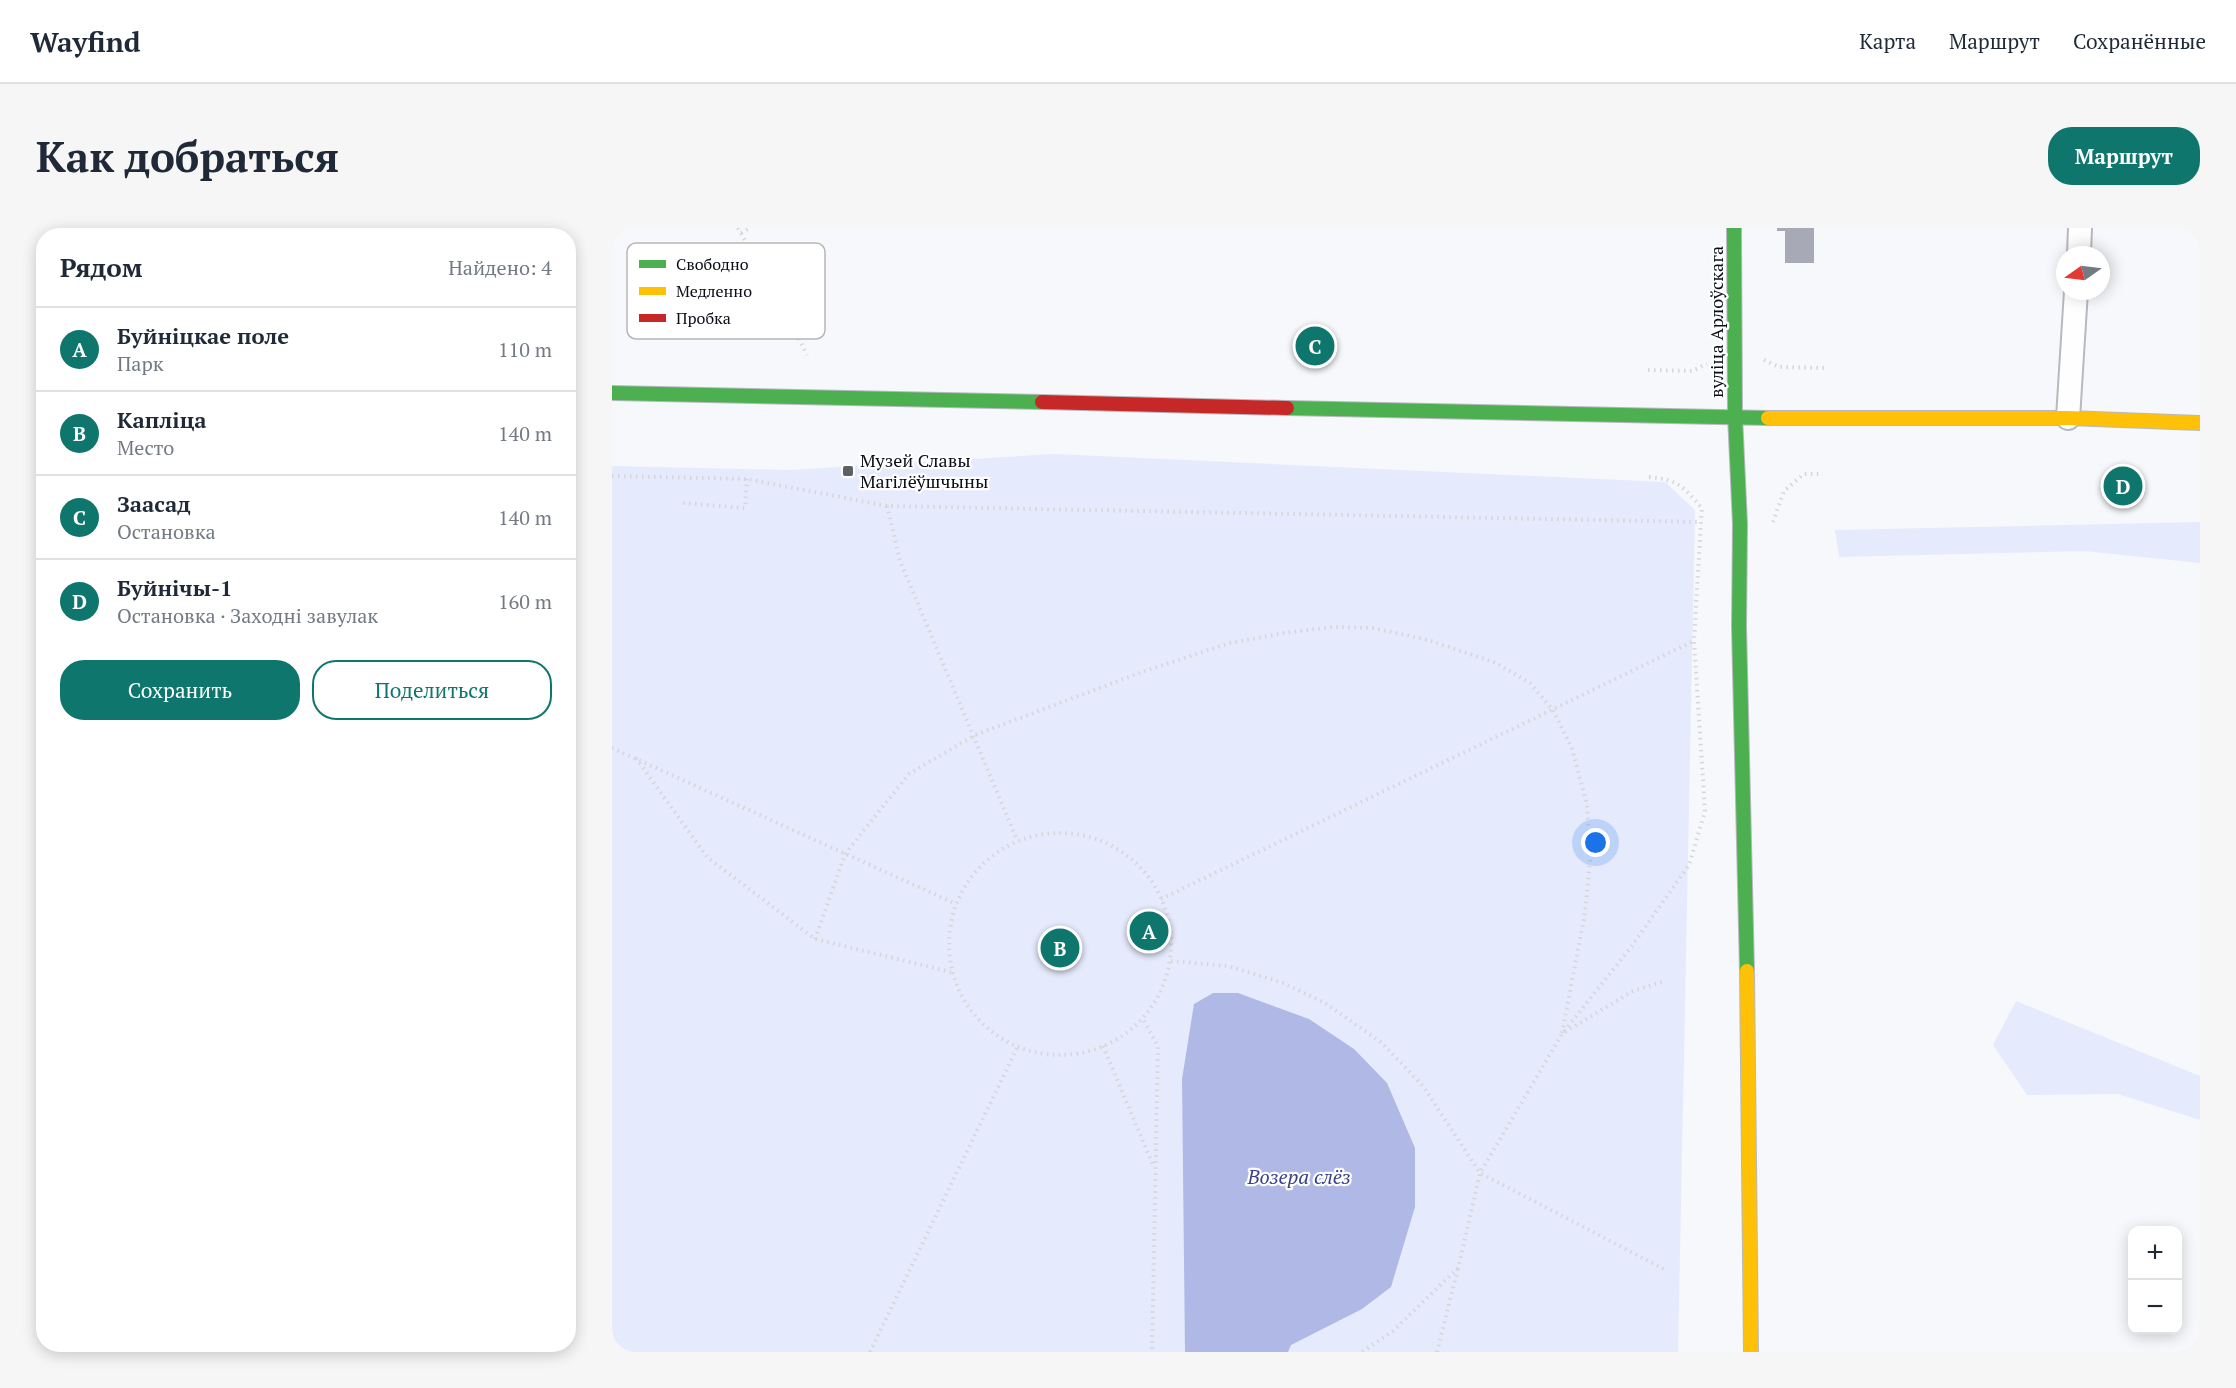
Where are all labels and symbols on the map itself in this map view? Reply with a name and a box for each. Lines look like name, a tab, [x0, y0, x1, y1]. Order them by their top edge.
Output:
legend	[627, 243, 825, 339]
street label: вуліца Арлоўскага	[1704, 246, 1728, 398]
north arrow	[2056, 246, 2110, 300]
text: Свободно	[676, 253, 749, 275]
text: Медленно	[676, 280, 752, 302]
text: Пробка	[676, 307, 731, 329]
pin: C	[1296, 324, 1334, 368]
place label: Музей Славы Магілёўшчыны	[860, 448, 988, 493]
marker: Музей Славы Магілёўшчыны	[841, 464, 855, 478]
pin: D	[2104, 464, 2142, 508]
your location	[1581, 828, 1610, 857]
pin: A	[1130, 908, 1168, 954]
pin: B	[1040, 926, 1080, 970]
water label: Возера слёз	[1246, 1163, 1351, 1190]

